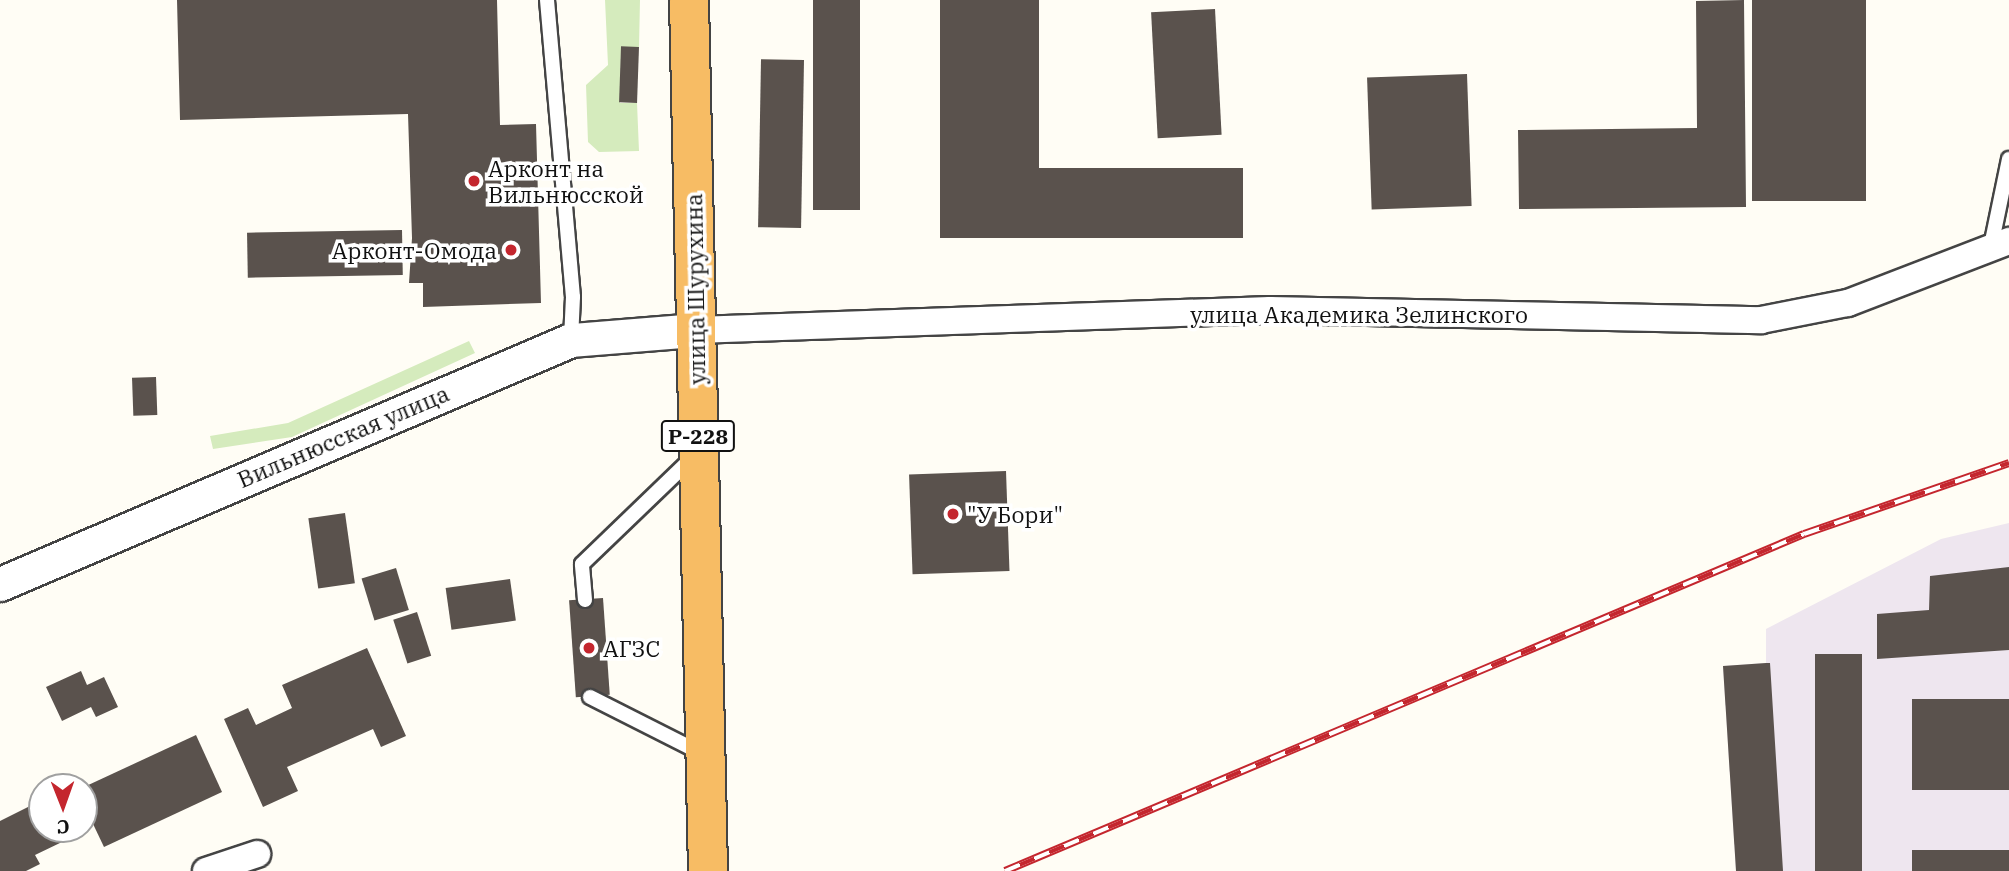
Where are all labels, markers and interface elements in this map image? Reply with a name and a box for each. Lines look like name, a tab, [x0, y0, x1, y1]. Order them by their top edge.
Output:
place label: Арконт на Вильнюсской	[488, 154, 644, 208]
marker: Арконт на Вильнюсской	[466, 173, 482, 189]
street label: улица Шурухина	[680, 193, 710, 385]
place label: Арконт-Омода	[332, 236, 497, 264]
marker: Арконт-Омода	[503, 242, 519, 258]
street label: улица Академика Зелинского	[1190, 300, 1528, 328]
street label: Вильнюсская улица	[233, 379, 453, 493]
road number: Р-228	[660, 418, 736, 453]
place label: "У Бори"	[967, 500, 1063, 528]
marker: "У Бори"	[945, 506, 961, 522]
place label: АГЗС	[603, 634, 660, 662]
marker: АГЗС	[581, 640, 597, 656]
north arrow	[28, 773, 98, 843]
text: С	[57, 815, 70, 839]

